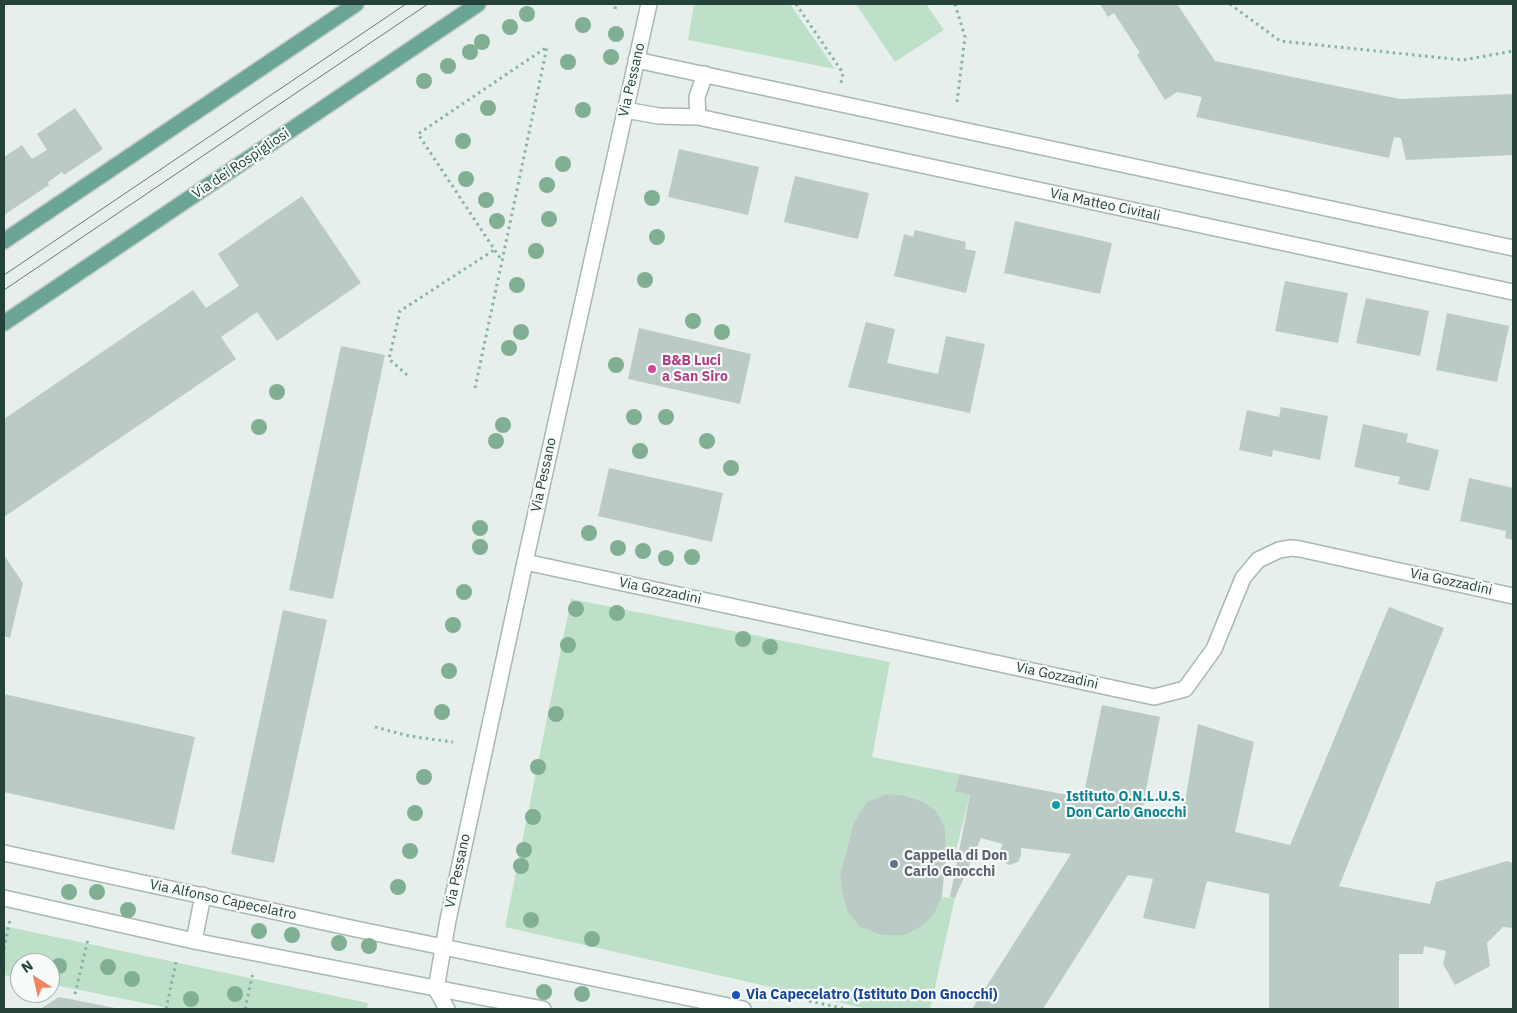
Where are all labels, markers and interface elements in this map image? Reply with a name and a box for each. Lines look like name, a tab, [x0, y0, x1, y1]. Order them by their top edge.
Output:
street label: Via Pessano	[615, 41, 649, 119]
street label: Via dei Rospigliosi	[189, 125, 293, 203]
street label: Via Matteo Civitali	[1048, 185, 1162, 225]
place label: B&B Luci a San Siro	[662, 353, 728, 386]
marker: B&B Luci a San Siro	[646, 363, 658, 375]
street label: Via Pessano	[528, 436, 560, 514]
street label: Via Gozzadini	[1408, 565, 1494, 599]
street label: Via Gozzadini	[617, 574, 703, 608]
street label: Via Gozzadini	[1014, 659, 1100, 693]
place label: Istituto O.N.L.U.S. Don Carlo Gnocchi	[1066, 789, 1187, 822]
marker: Istituto O.N.L.U.S. Don Carlo Gnocchi	[1050, 799, 1062, 811]
street label: Via Pessano	[442, 832, 474, 910]
place label: Cappella di Don Carlo Gnocchi	[904, 848, 1007, 880]
marker: Cappella di Don Carlo Gnocchi	[888, 858, 900, 870]
street label: Via Alfonso Capecelatro	[148, 876, 298, 924]
north arrow	[10, 953, 60, 1003]
text: N	[18, 956, 36, 977]
place label: Via Capecelatro (Istituto Don Gnocchi)	[746, 987, 997, 1003]
marker: Via Capecelatro (Istituto Don Gnocchi)	[730, 989, 742, 1001]

